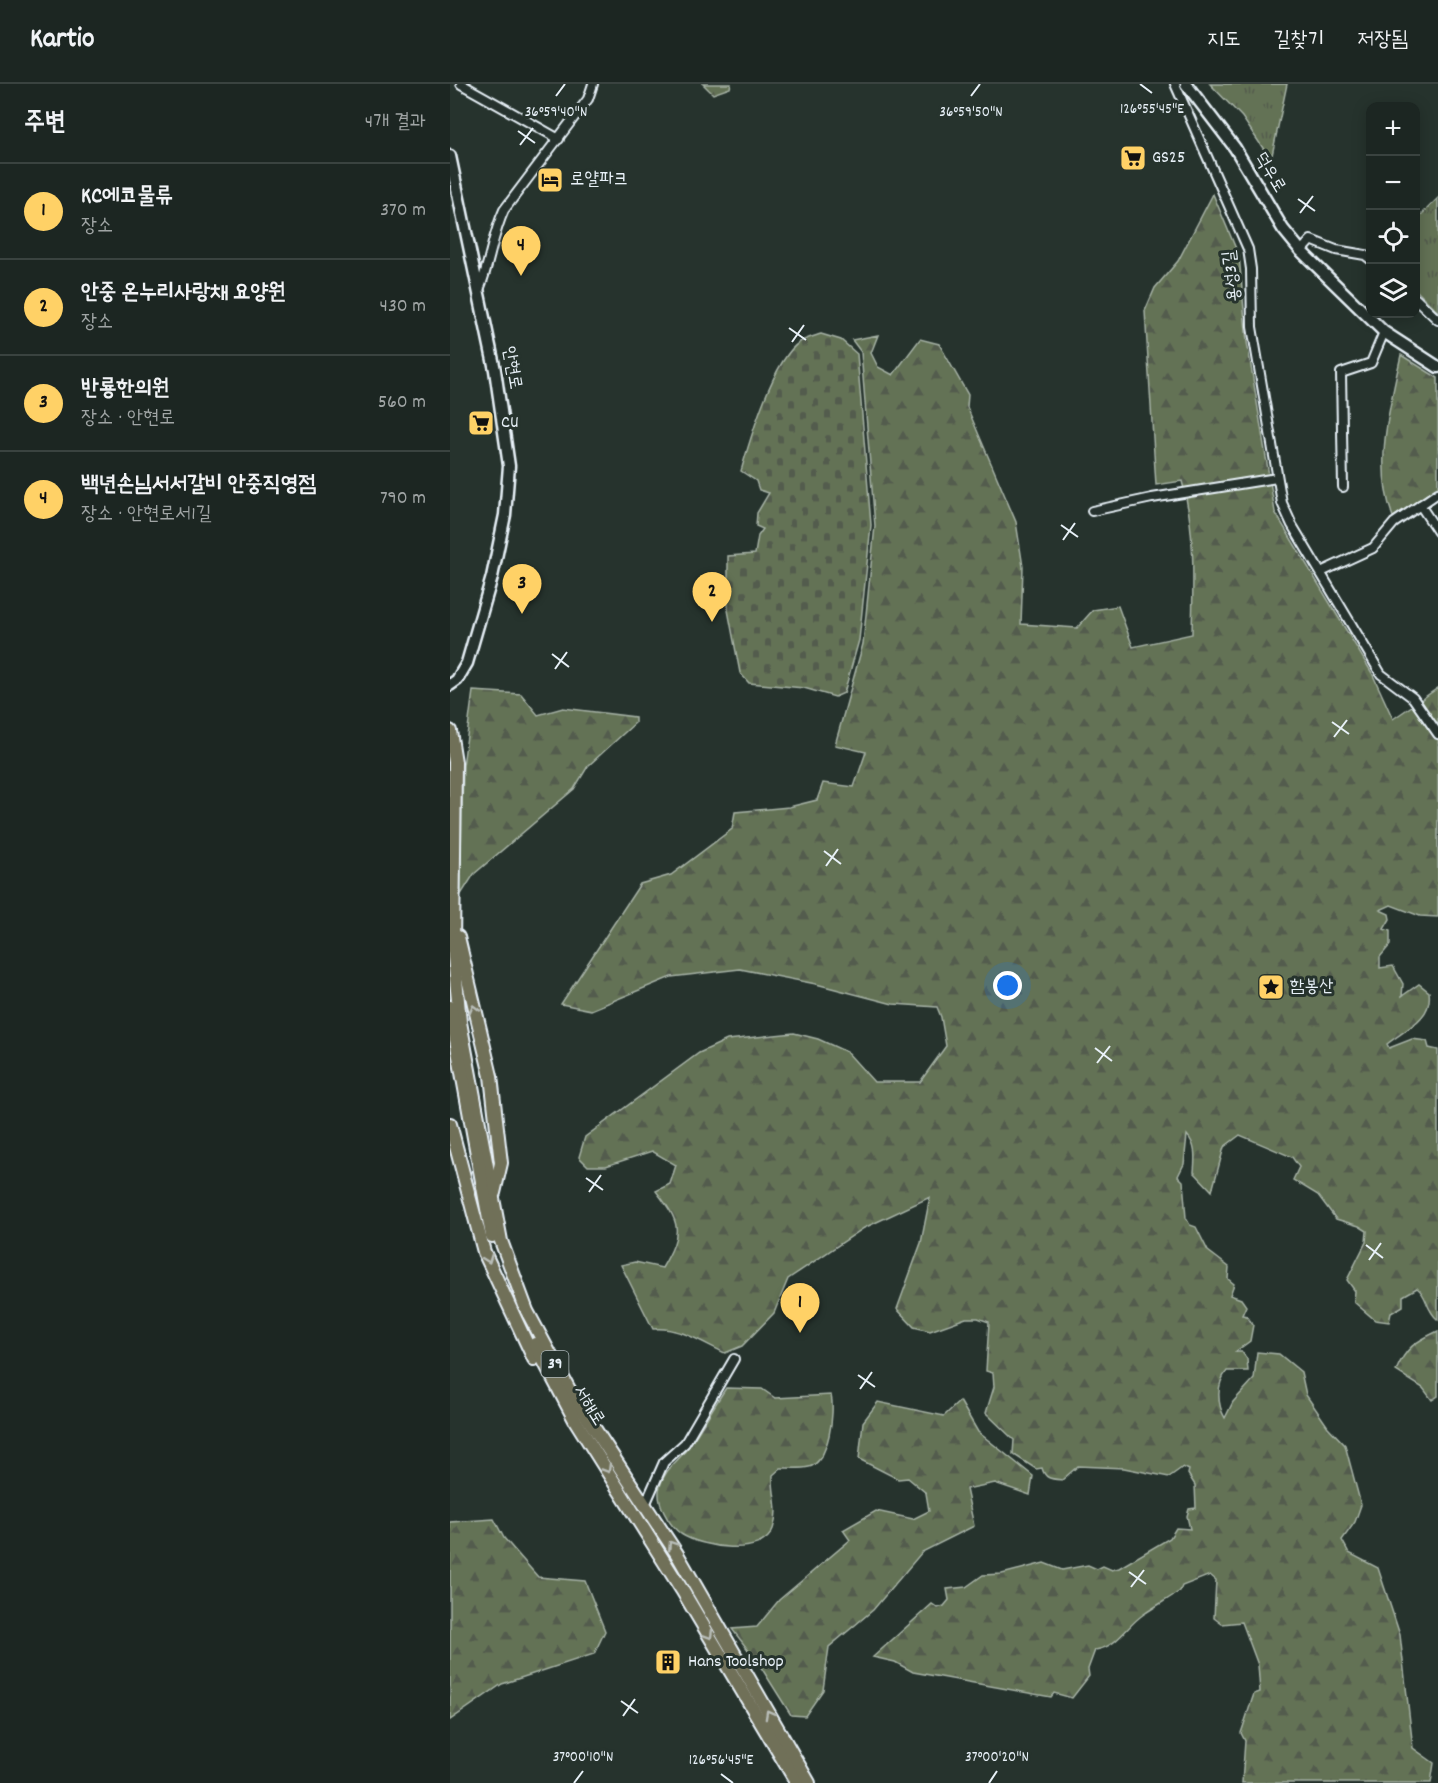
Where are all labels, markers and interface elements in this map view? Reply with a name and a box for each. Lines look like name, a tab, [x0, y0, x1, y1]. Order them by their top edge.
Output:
text: Kartio	[30, 21, 94, 61]
text: 지도	[1207, 26, 1241, 56]
text: 길찾기	[1274, 26, 1324, 56]
text: 저장됨	[1357, 26, 1408, 56]
text: 126°55'45"E	[1120, 99, 1184, 121]
text: 36°59'40"N	[525, 102, 587, 124]
text: 36°59'50"N	[939, 102, 1003, 124]
map controls	[1366, 102, 1420, 318]
button: +	[1366, 102, 1420, 156]
text: 주변	[24, 105, 66, 142]
text: 4개 결과	[365, 109, 426, 137]
supermarket icon: GS25	[1118, 143, 1148, 173]
place label: GS25	[1152, 146, 1185, 171]
street label: 덕우로	[1247, 148, 1291, 198]
button: −	[1366, 156, 1420, 210]
hotel icon: 로얄파크	[535, 165, 565, 195]
place label: 로얄파크	[570, 168, 628, 193]
text: KC에코물류	[81, 182, 173, 213]
text: 1	[41, 197, 46, 225]
text: 370 m	[380, 197, 426, 225]
button: locate	[1366, 210, 1420, 264]
text: 장소	[81, 213, 113, 241]
pin: 4	[502, 226, 540, 276]
street label: 용성3길	[1218, 249, 1248, 303]
button: layers	[1366, 264, 1420, 318]
text: 안중 온누리사랑채 요양원	[81, 278, 286, 309]
text: 2	[39, 293, 48, 321]
text: 430 m	[380, 293, 426, 321]
text: 장소	[81, 309, 113, 337]
street label: 안현로	[495, 344, 527, 392]
text: 반룡한의원	[81, 374, 170, 405]
text: 3	[39, 389, 48, 417]
text: 560 m	[378, 389, 426, 417]
text: 장소 · 안현로	[81, 405, 175, 433]
supermarket icon: CU	[466, 408, 496, 438]
place label: CU	[501, 411, 519, 436]
text: 백년손님서서갈비 안중직영점	[81, 470, 316, 501]
text: 4	[39, 485, 48, 513]
text: 790 m	[380, 485, 426, 513]
text: 장소 · 안현로서1길	[81, 501, 212, 529]
pin: 3	[502, 564, 542, 614]
pin: 2	[692, 572, 732, 622]
your location	[993, 971, 1022, 1000]
place icon: 함봉산	[1256, 972, 1286, 1002]
place label: 함봉산	[1290, 975, 1334, 1000]
one-way arrow	[469, 1004, 481, 1015]
one-way arrow	[480, 1254, 493, 1264]
pin: 1	[780, 1284, 820, 1333]
road number: 39	[542, 1351, 568, 1377]
street label: 서해로	[566, 1381, 610, 1431]
one-way arrow	[599, 1463, 611, 1473]
one-way arrow	[667, 1541, 679, 1551]
one-way arrow	[701, 1629, 713, 1639]
building icon: Hans Toolshop	[653, 1647, 683, 1677]
place label: Hans Toolshop	[688, 1650, 784, 1675]
one-way arrow	[765, 1710, 776, 1720]
text: 37°00'10"N	[553, 1747, 613, 1769]
text: 37°00'20"N	[965, 1747, 1029, 1769]
text: 126°56'45"E	[689, 1750, 753, 1772]

